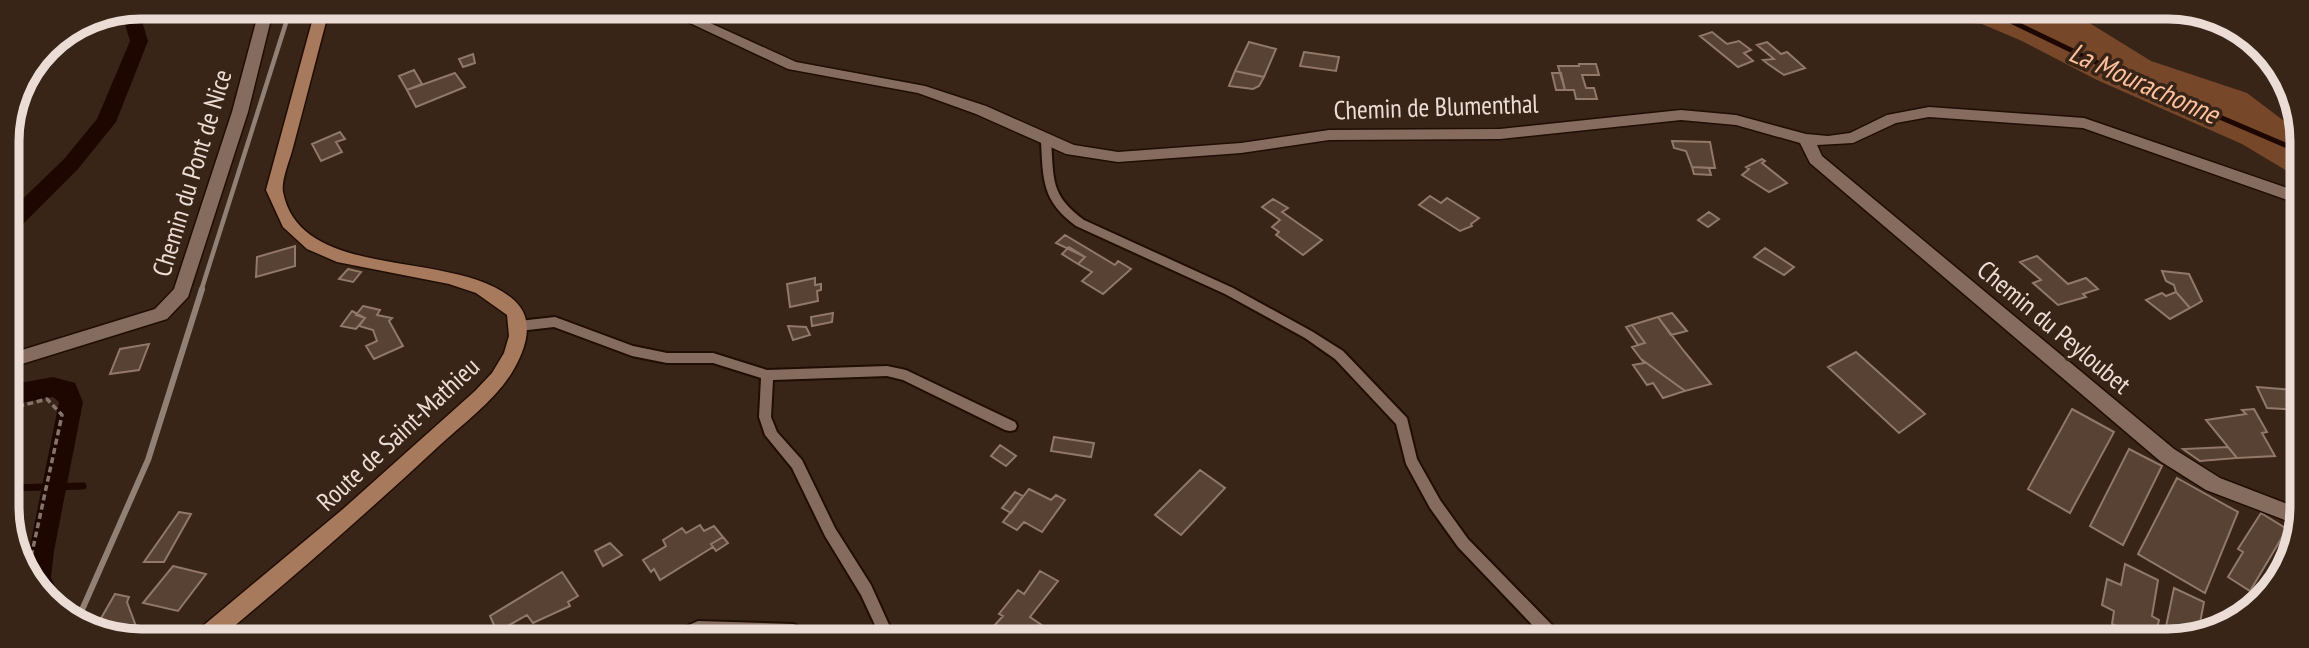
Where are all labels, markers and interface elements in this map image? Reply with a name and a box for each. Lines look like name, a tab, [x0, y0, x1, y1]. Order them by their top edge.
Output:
water label: La Mourachonne	[2064, 33, 2227, 133]
street label: Chemin du Pont de Nice	[144, 65, 239, 280]
street label: Chemin de Blumenthal	[1333, 86, 1539, 127]
street label: Chemin du Peyloubet	[1971, 253, 2138, 400]
street label: Route de Saint-Mathieu	[309, 350, 486, 518]

